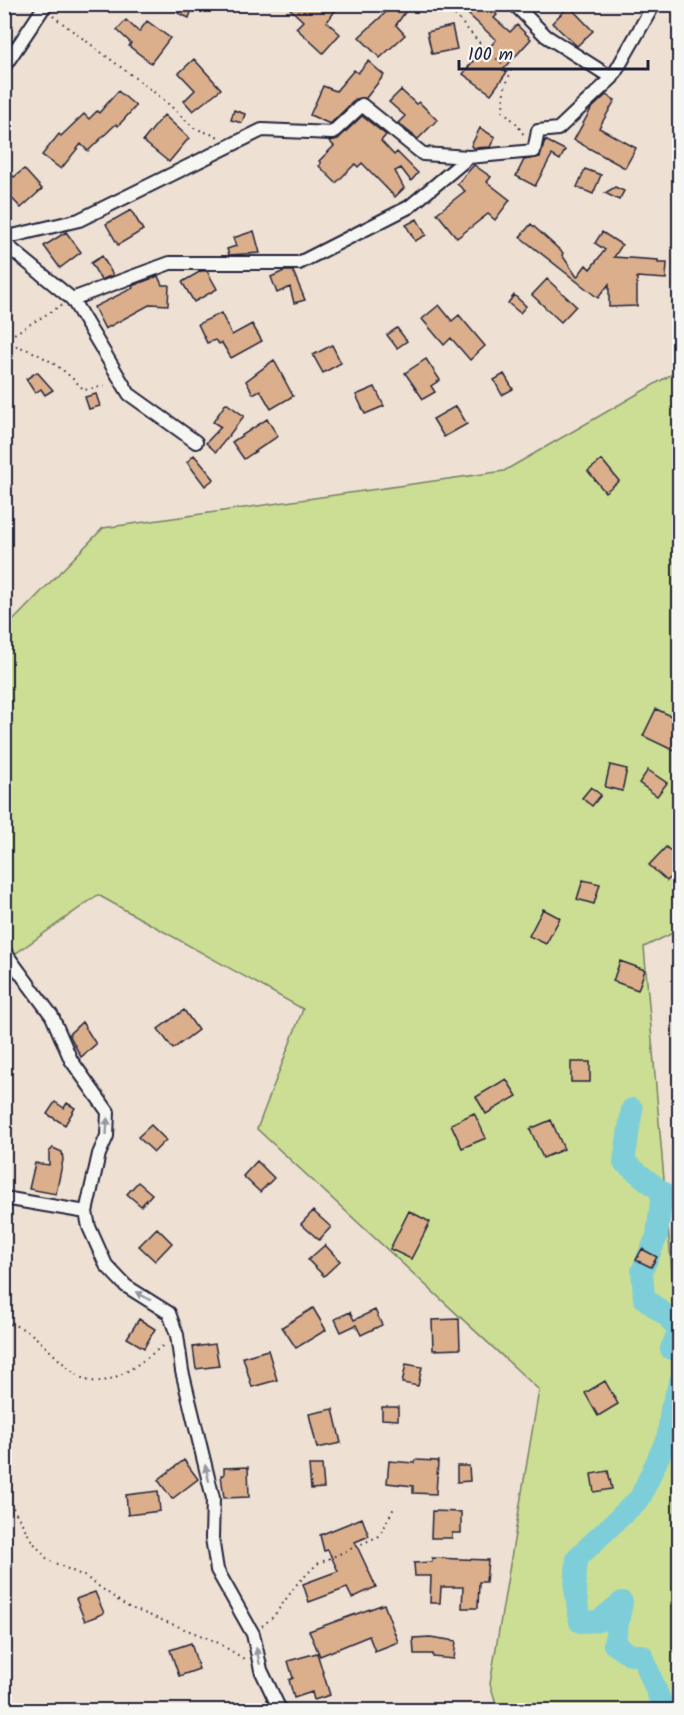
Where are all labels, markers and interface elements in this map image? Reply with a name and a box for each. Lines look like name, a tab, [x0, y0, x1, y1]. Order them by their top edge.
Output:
scale bar	[459, 33, 648, 71]
text: 100 m	[468, 41, 513, 70]
one-way arrow	[103, 1116, 112, 1135]
one-way arrow	[134, 1291, 151, 1301]
one-way arrow	[201, 1463, 211, 1482]
one-way arrow	[253, 1647, 262, 1666]

